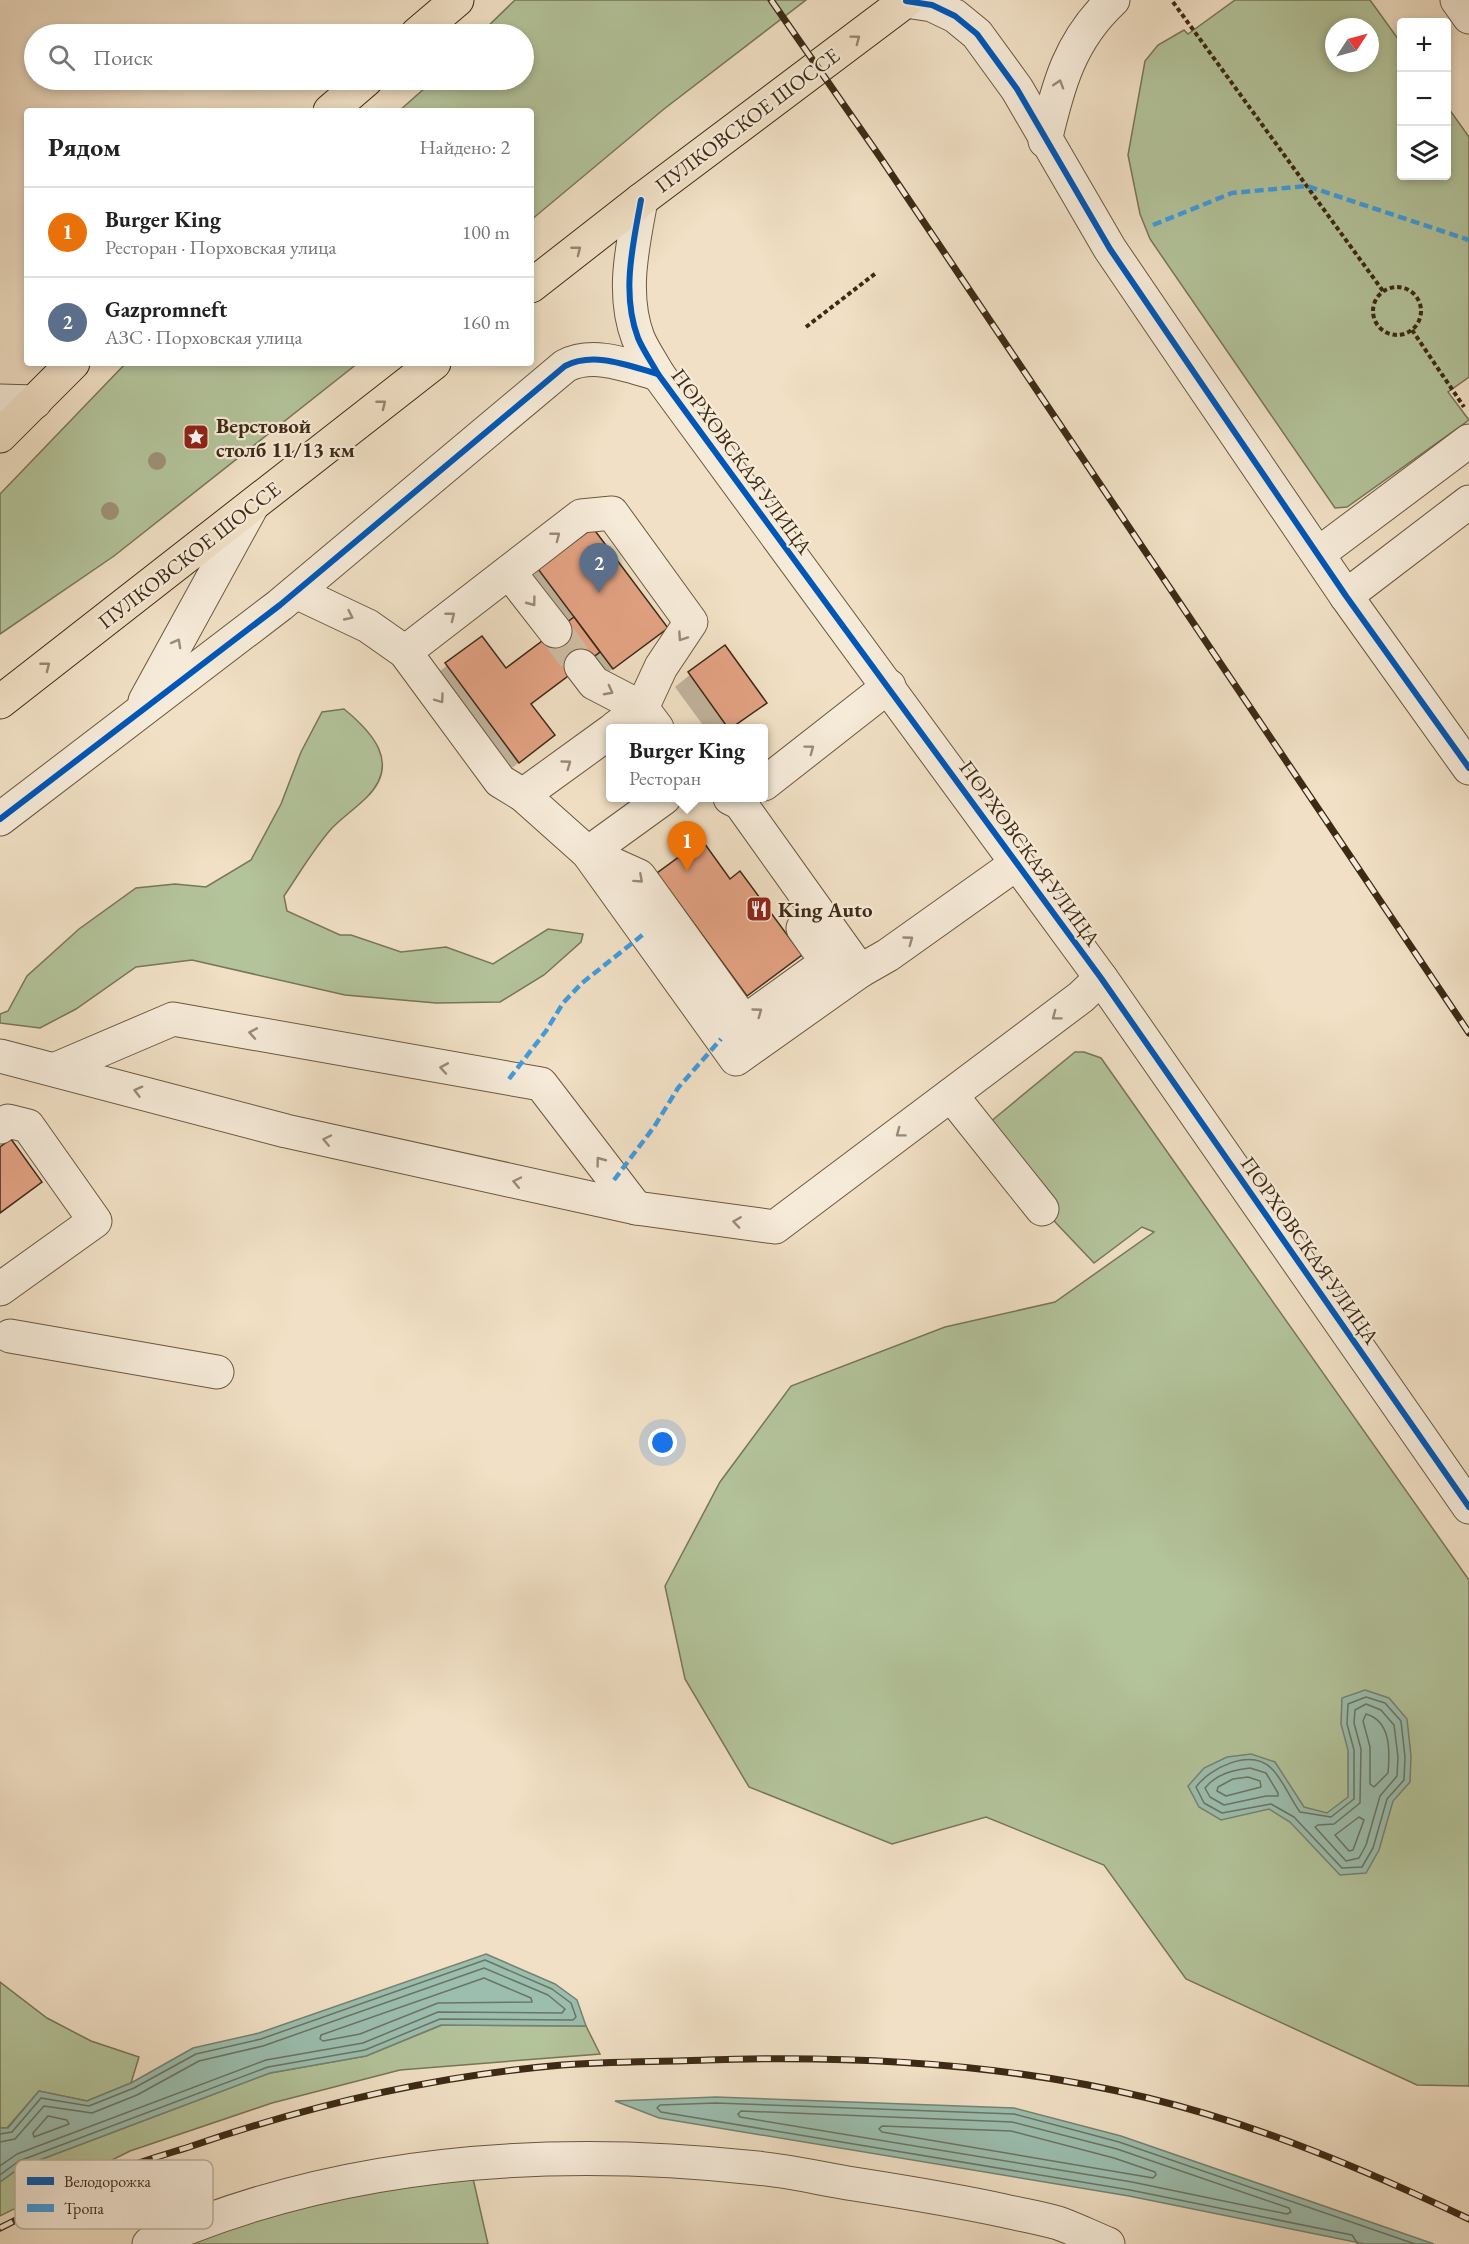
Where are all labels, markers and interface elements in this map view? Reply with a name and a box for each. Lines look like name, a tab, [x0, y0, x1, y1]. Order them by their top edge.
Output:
north arrow	[1325, 18, 1379, 72]
map controls	[1397, 18, 1451, 180]
button: +	[1397, 18, 1451, 72]
search box	[24, 24, 534, 90]
one-way arrow	[849, 35, 860, 46]
icon: search	[45, 41, 78, 74]
street label: ПУЛКОВСКОЕ ШОССЕ	[649, 41, 845, 198]
text: Поиск	[93, 43, 153, 72]
button: −	[1397, 72, 1451, 126]
one-way arrow	[1052, 79, 1064, 90]
button: layers	[1397, 126, 1451, 180]
text: Рядом	[48, 130, 121, 164]
text: Найдено: 2	[419, 134, 510, 160]
text: Burger King	[105, 205, 221, 234]
text: 1	[62, 219, 73, 245]
text: 100 m	[462, 219, 510, 245]
text: Ресторан · Порховская улица	[105, 234, 337, 260]
one-way arrow	[570, 246, 581, 257]
text: Gazpromneft	[105, 295, 227, 324]
text: 2	[62, 309, 73, 335]
text: 160 m	[462, 309, 510, 335]
text: АЗС · Порховская улица	[105, 324, 303, 350]
street label: ПОРХОВСКАЯ УЛИЦА	[665, 363, 819, 560]
one-way arrow	[375, 400, 386, 411]
place label: Верстовой столб 11/13 км	[216, 412, 355, 463]
place icon: Верстовой столб 11/13 км	[181, 422, 211, 452]
street label: ПУЛКОВСКОЕ ШОССЕ	[92, 475, 286, 635]
one-way arrow	[549, 533, 560, 544]
pin: 2	[580, 544, 618, 593]
one-way arrow	[525, 595, 536, 606]
one-way arrow	[343, 609, 354, 621]
one-way arrow	[445, 613, 456, 624]
one-way arrow	[678, 630, 689, 641]
one-way arrow	[170, 639, 181, 650]
one-way arrow	[40, 663, 51, 674]
one-way arrow	[603, 684, 613, 695]
one-way arrow	[432, 693, 443, 704]
popup	[606, 724, 768, 802]
text: Burger King	[629, 736, 745, 765]
one-way arrow	[803, 745, 814, 756]
street label: ПОРХОВСКАЯ УЛИЦА	[953, 755, 1107, 952]
one-way arrow	[560, 760, 571, 771]
text: Ресторан	[629, 765, 701, 791]
pin: 1	[668, 822, 706, 871]
one-way arrow	[633, 872, 644, 883]
restaurant icon: King Auto	[744, 894, 774, 924]
place label: King Auto	[778, 896, 873, 923]
one-way arrow	[903, 936, 914, 947]
one-way arrow	[752, 1008, 763, 1019]
one-way arrow	[1052, 1009, 1063, 1020]
one-way arrow	[248, 1027, 258, 1040]
one-way arrow	[440, 1062, 449, 1074]
one-way arrow	[133, 1086, 144, 1098]
one-way arrow	[896, 1126, 907, 1137]
one-way arrow	[322, 1134, 332, 1147]
street label: ПОРХОВСКАЯ УЛИЦА	[1235, 1151, 1385, 1350]
one-way arrow	[596, 1157, 607, 1168]
one-way arrow	[512, 1176, 522, 1189]
one-way arrow	[732, 1216, 742, 1228]
your location	[648, 1428, 677, 1457]
legend	[15, 2160, 213, 2229]
text: Велодорожка	[64, 2171, 151, 2192]
text: Тропа	[64, 2198, 104, 2219]

